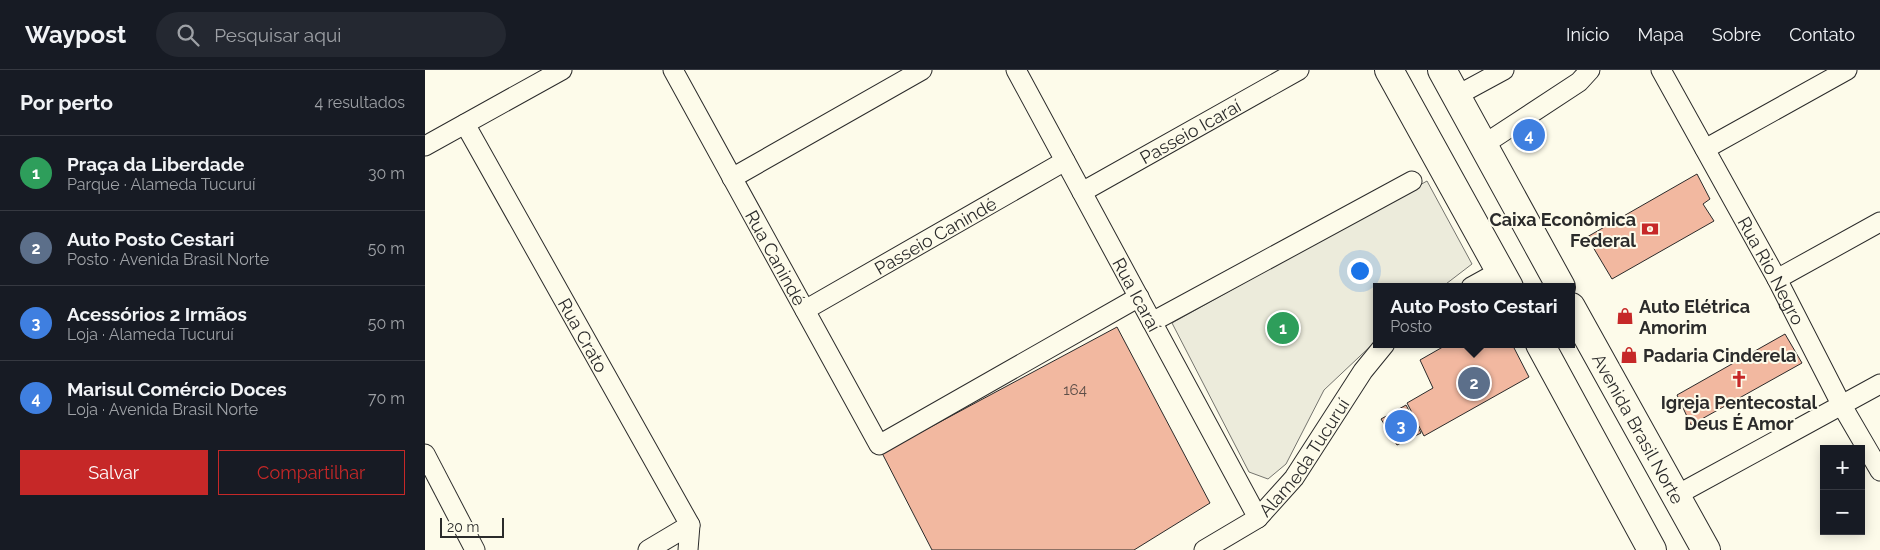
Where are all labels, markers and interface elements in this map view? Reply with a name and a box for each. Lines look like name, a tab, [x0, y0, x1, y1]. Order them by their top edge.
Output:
search box	[156, 12, 506, 57]
text: Waypost	[25, 20, 126, 49]
icon: search	[174, 21, 202, 49]
text: Pesquisar aqui	[214, 24, 341, 46]
text: Início	[1566, 24, 1609, 45]
text: Mapa	[1637, 24, 1684, 45]
text: Sobre	[1712, 24, 1761, 45]
text: Contato	[1789, 24, 1855, 45]
text: Por perto	[20, 90, 113, 115]
text: 4 resultados	[315, 93, 405, 112]
street label: Passeio Icaraí	[1136, 95, 1244, 168]
pin: 4	[1513, 116, 1545, 154]
text: Praça da Liberdade	[67, 153, 244, 175]
text: 1	[32, 164, 40, 183]
text: 30 m	[368, 164, 405, 183]
text: Parque · Alameda Tucuruí	[67, 175, 256, 194]
street label: Passeio Canindé	[870, 192, 1000, 279]
street label: Rua Canindé	[741, 206, 811, 309]
place label: Caixa Econômica Federal	[1489, 209, 1636, 251]
street label: Rua Rio Negro	[1734, 213, 1809, 328]
bank icon: Caixa Econômica Federal	[1640, 219, 1660, 239]
text: Auto Posto Cestari	[67, 228, 234, 250]
text: 2	[31, 239, 41, 258]
text: 50 m	[368, 239, 405, 258]
text: Posto · Avenida Brasil Norte	[67, 250, 269, 269]
street label: Rua Icaraí	[1109, 254, 1166, 335]
your location	[1347, 258, 1373, 284]
popup	[1373, 283, 1575, 348]
street label: Rua Crato	[554, 294, 613, 376]
text: Auto Posto Cestari	[1390, 295, 1558, 317]
place label: Auto Elétrica Amorim	[1639, 296, 1750, 338]
text: Acessórios 2 Irmãos	[67, 303, 247, 325]
shop icon: Auto Elétrica Amorim	[1615, 306, 1635, 326]
pin: 1	[1267, 309, 1299, 347]
text: 3	[32, 314, 40, 333]
text: 50 m	[368, 314, 405, 333]
text: Posto	[1390, 317, 1432, 336]
text: Loja · Alameda Tucuruí	[67, 325, 234, 344]
shop icon: Padaria Cinderela	[1619, 345, 1639, 365]
place label: Padaria Cinderela	[1643, 345, 1796, 366]
street label: Avenida Brasil Norte	[1588, 350, 1689, 508]
pin: 2	[1458, 364, 1490, 402]
church icon: Igreja Pentecostal Deus É Amor	[1729, 369, 1749, 389]
text: Marisul Comércio Doces	[67, 378, 287, 400]
house number: 164	[1063, 381, 1087, 399]
text: 4	[31, 389, 41, 408]
text: 70 m	[368, 389, 405, 408]
place label: Igreja Pentecostal Deus É Amor	[1661, 392, 1817, 434]
street label: Alameda Tucuruí	[1254, 394, 1353, 521]
text: Loja · Avenida Brasil Norte	[67, 400, 258, 419]
pin: 3	[1385, 407, 1417, 445]
map controls	[1820, 445, 1865, 535]
button: +	[1820, 445, 1865, 490]
button: Salvar	[20, 450, 208, 495]
button: Compartilhar	[218, 450, 405, 495]
button: −	[1820, 490, 1865, 535]
scale bar	[440, 515, 504, 538]
text: 20 m	[447, 519, 479, 535]

